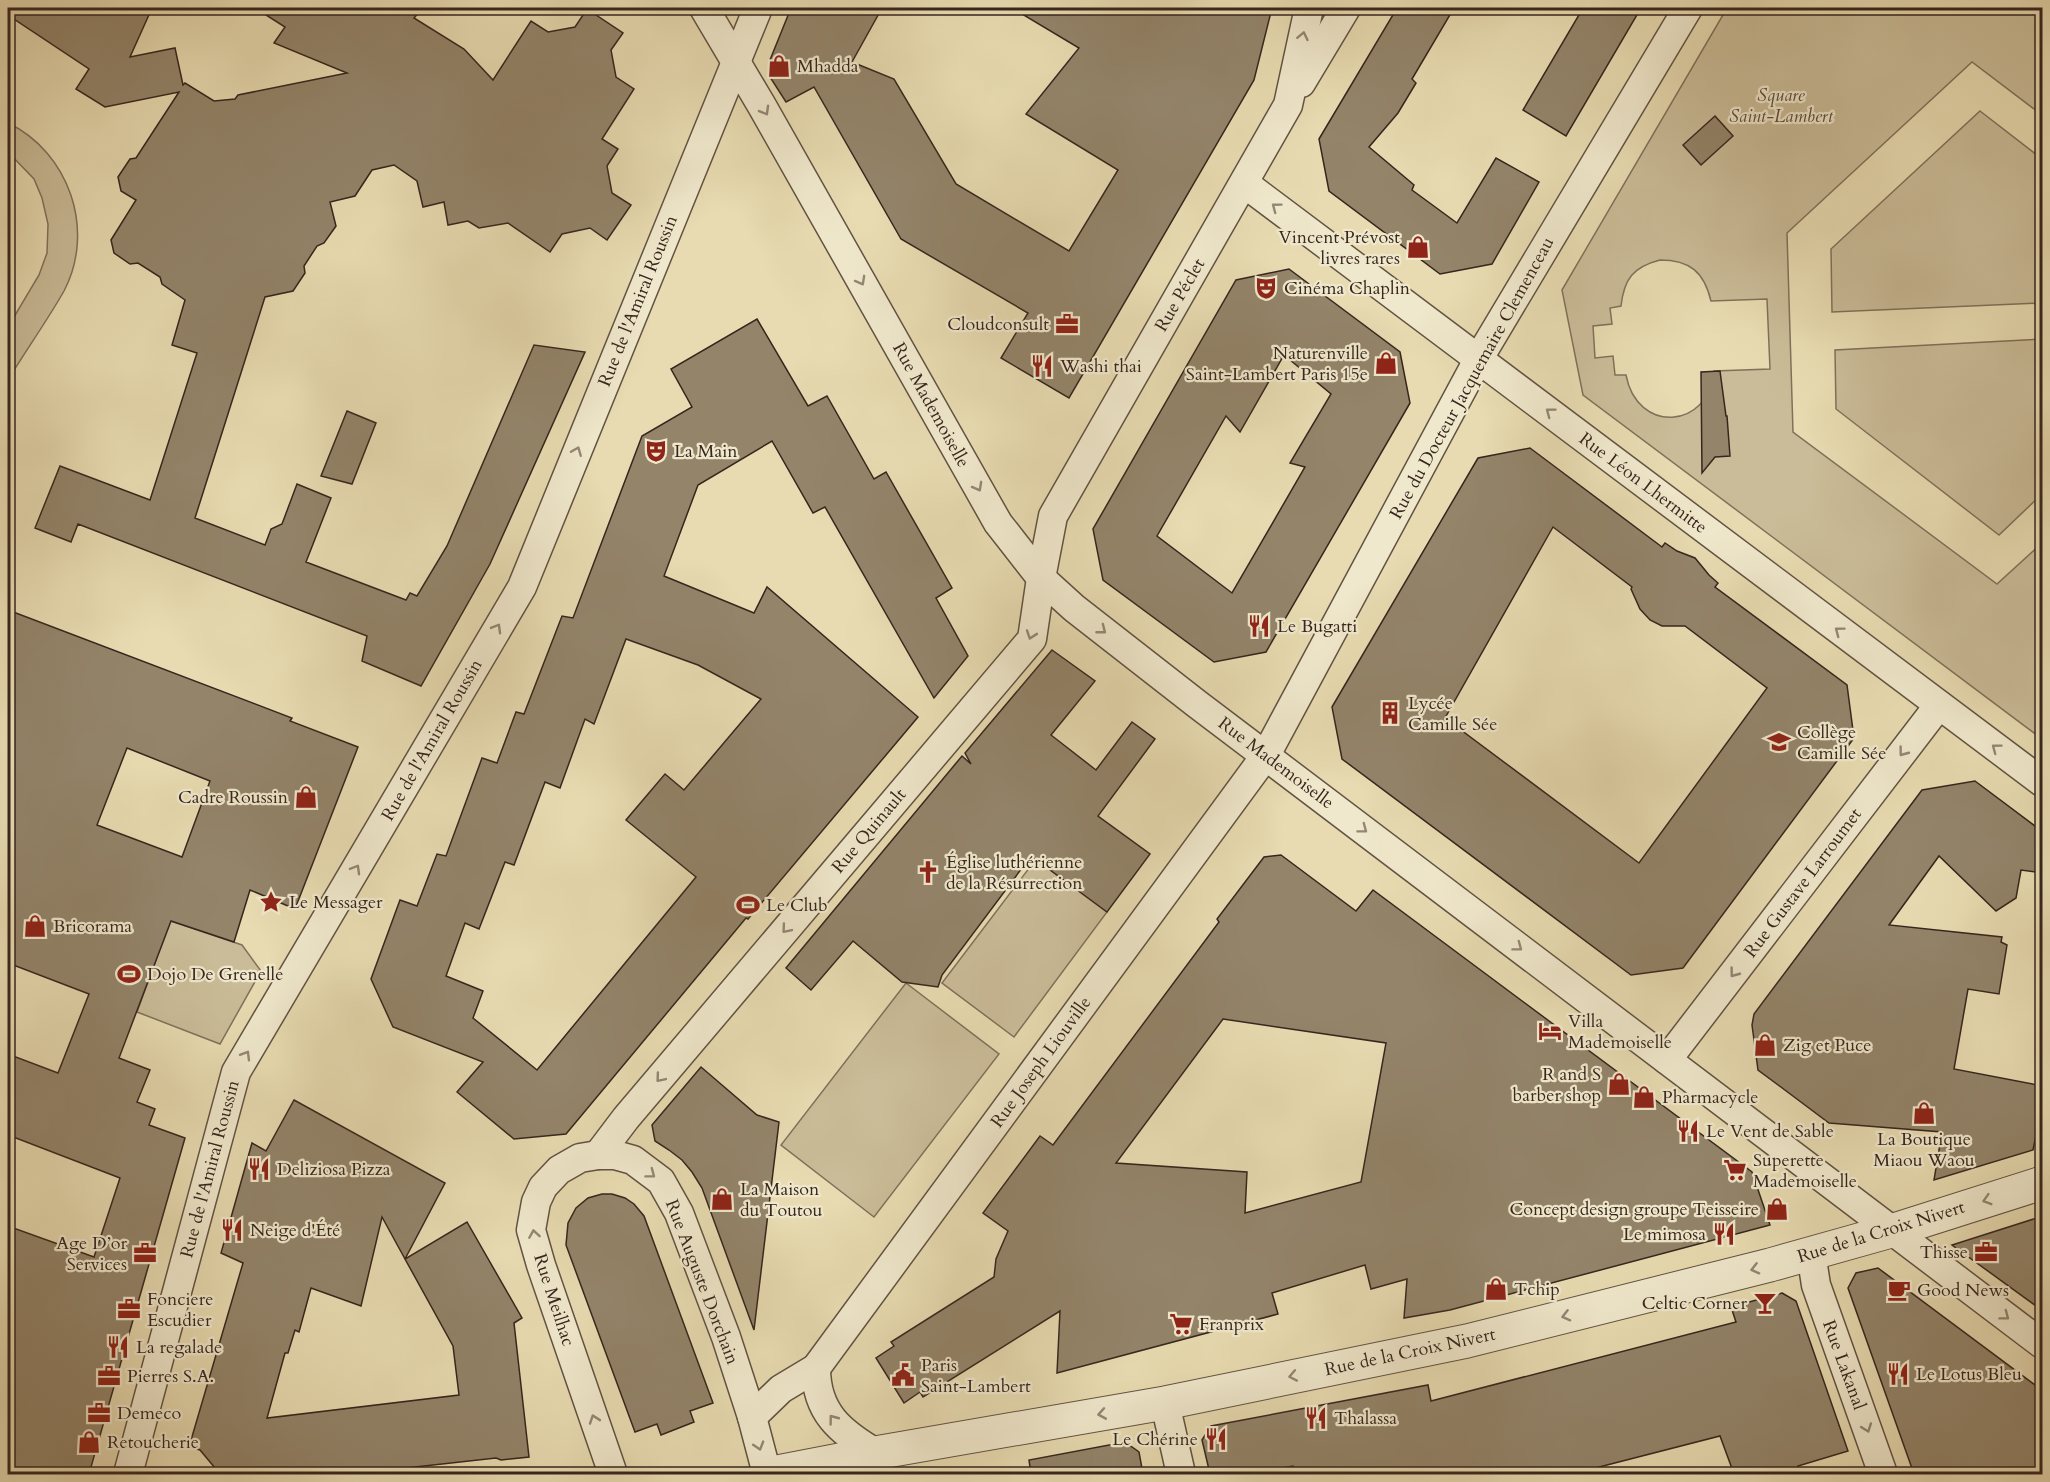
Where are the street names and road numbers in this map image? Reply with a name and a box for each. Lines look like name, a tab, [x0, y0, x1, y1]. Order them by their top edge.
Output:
street label: Rue de l'Amiral Roussin	[592, 211, 684, 390]
street label: Rue du Docteur Jacquemaire Clemenceau	[1384, 232, 1560, 524]
street label: Rue Péclet	[1149, 253, 1211, 336]
street label: Rue Mademoiselle	[886, 338, 976, 472]
street label: Rue Léon Lhermitte	[1574, 427, 1712, 539]
street label: Rue de l'Amiral Roussin	[375, 654, 489, 825]
street label: Rue Mademoiselle	[1213, 711, 1339, 815]
street label: Rue Quinault	[826, 783, 912, 879]
street label: Rue Gustave Larroumet	[1738, 803, 1868, 963]
street label: Rue Joseph Liouville	[985, 991, 1097, 1133]
street label: Rue de l'Amiral Roussin	[174, 1077, 246, 1261]
street label: Rue de la Croix Nivert	[1794, 1195, 1968, 1269]
street label: Rue Auguste Dorchain	[659, 1196, 745, 1369]
street label: Rue Meilhac	[527, 1250, 581, 1350]
street label: Rue Lakanal	[1816, 1317, 1872, 1414]
street label: Rue de la Croix Nivert	[1322, 1322, 1498, 1382]

